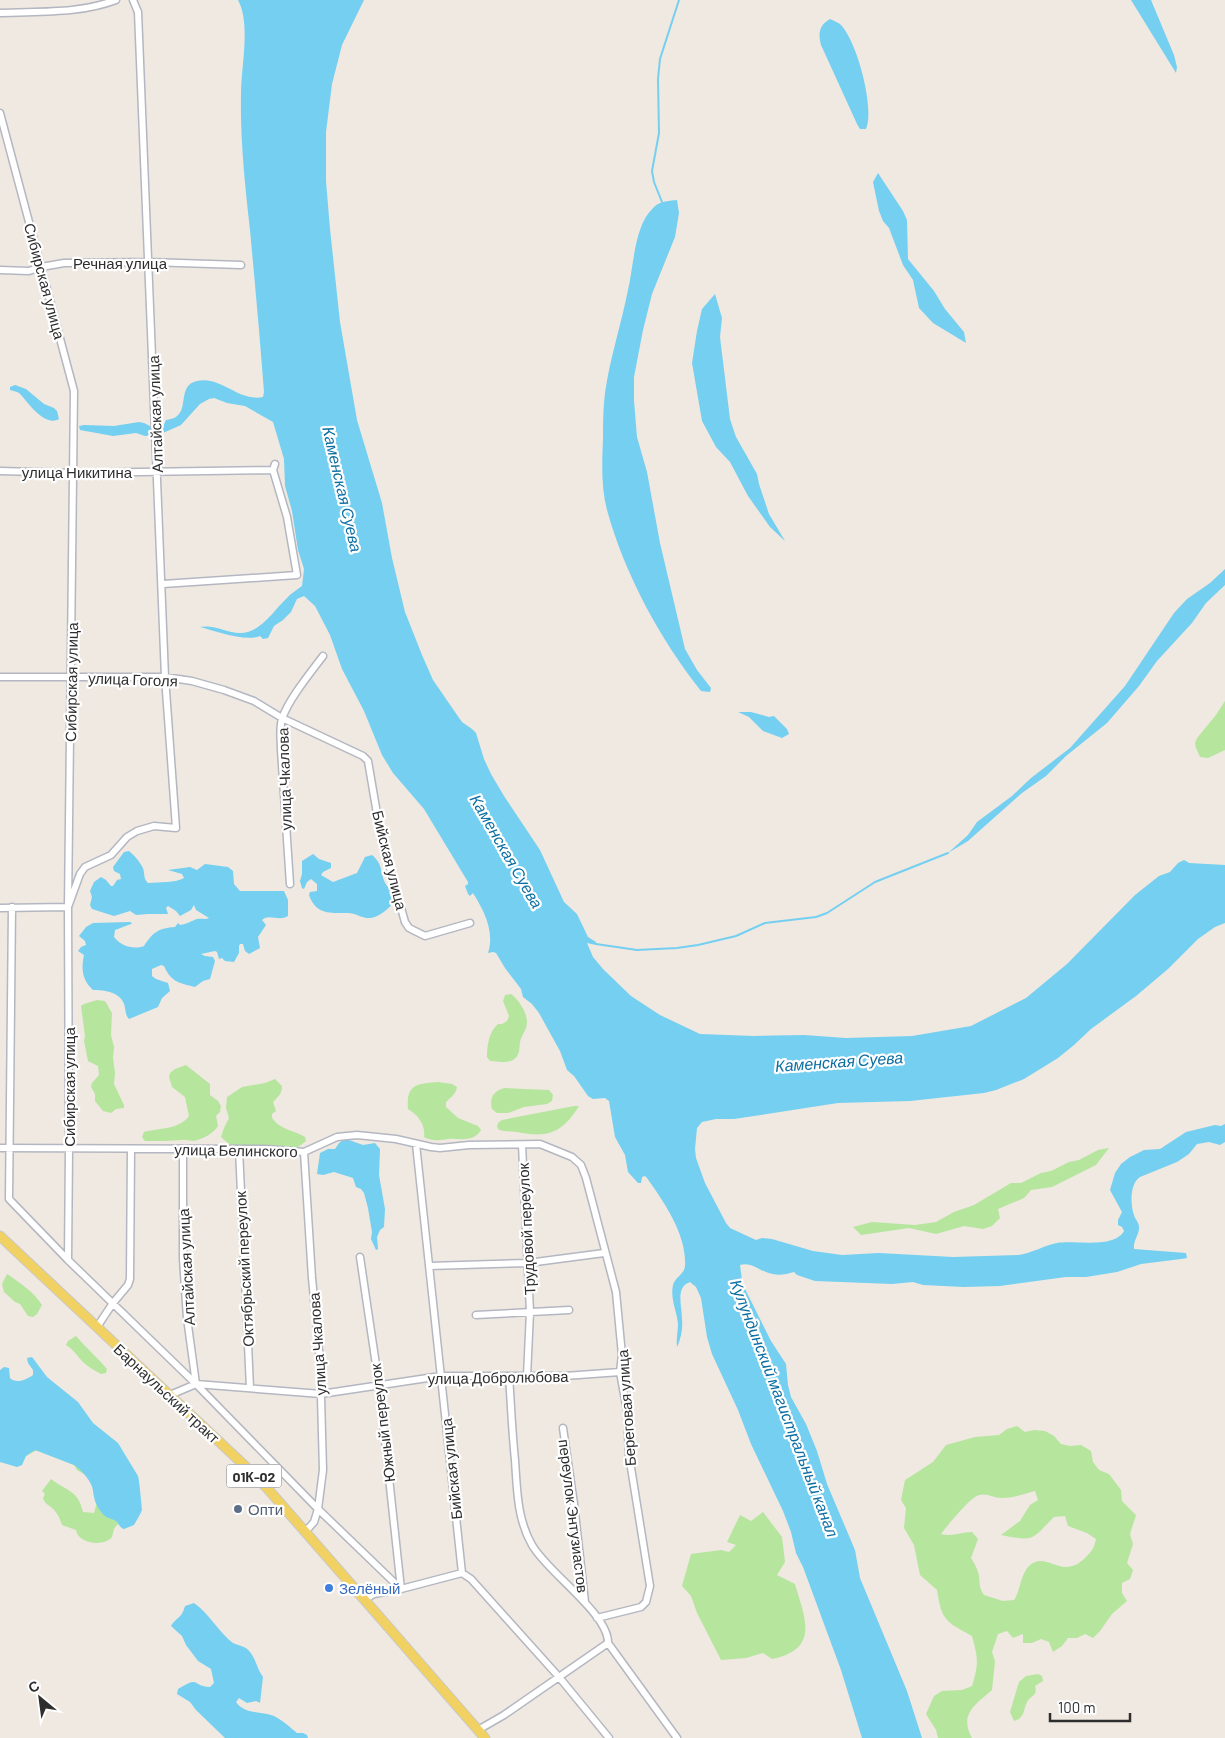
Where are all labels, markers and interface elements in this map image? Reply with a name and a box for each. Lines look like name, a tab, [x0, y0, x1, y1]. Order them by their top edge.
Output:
street label: Сибирская улица	[21, 221, 69, 342]
street label: Речная улица	[73, 254, 168, 272]
street label: Алтайская улица	[144, 354, 166, 473]
water label: Каменская Суева	[319, 424, 367, 554]
street label: улица Никитина	[22, 463, 133, 481]
street label: Сибирская улица	[61, 621, 81, 742]
street label: улица Гоголя	[88, 668, 178, 690]
street label: улица Чкалова	[273, 727, 295, 831]
water label: Каменская Суева	[467, 791, 547, 911]
street label: Бийская улица	[369, 808, 411, 912]
street label: Сибирская улица	[60, 1027, 78, 1147]
water label: Каменская Суева	[774, 1047, 904, 1075]
street label: улица Белинского	[174, 1140, 298, 1160]
street label: Трудовой переулок	[514, 1162, 538, 1295]
street label: Октябрьский переулок	[231, 1190, 257, 1347]
street label: Алтайская улица	[174, 1207, 198, 1326]
water label: Кулундинский магистральный канал	[727, 1277, 843, 1539]
street label: улица Чкалова	[304, 1291, 330, 1396]
street label: Барнаульский тракт	[111, 1339, 224, 1447]
street label: Береговая улица	[613, 1348, 639, 1467]
street label: Южный переулок	[366, 1362, 398, 1483]
street label: улица Добролюбова	[427, 1367, 569, 1387]
street label: Бийская улица	[437, 1417, 465, 1521]
street label: переулок Энтузиастов	[556, 1438, 592, 1594]
road number: 01К-02	[226, 1464, 282, 1488]
place label: Опти	[248, 1500, 283, 1518]
marker: Опти	[232, 1503, 244, 1515]
place label: Зелёный	[339, 1579, 400, 1597]
marker: Зелёный	[323, 1582, 335, 1594]
north arrow	[15, 1673, 65, 1723]
text: С	[25, 1676, 42, 1696]
scale bar	[1050, 1690, 1130, 1722]
text: 100 m	[1058, 1698, 1096, 1716]

